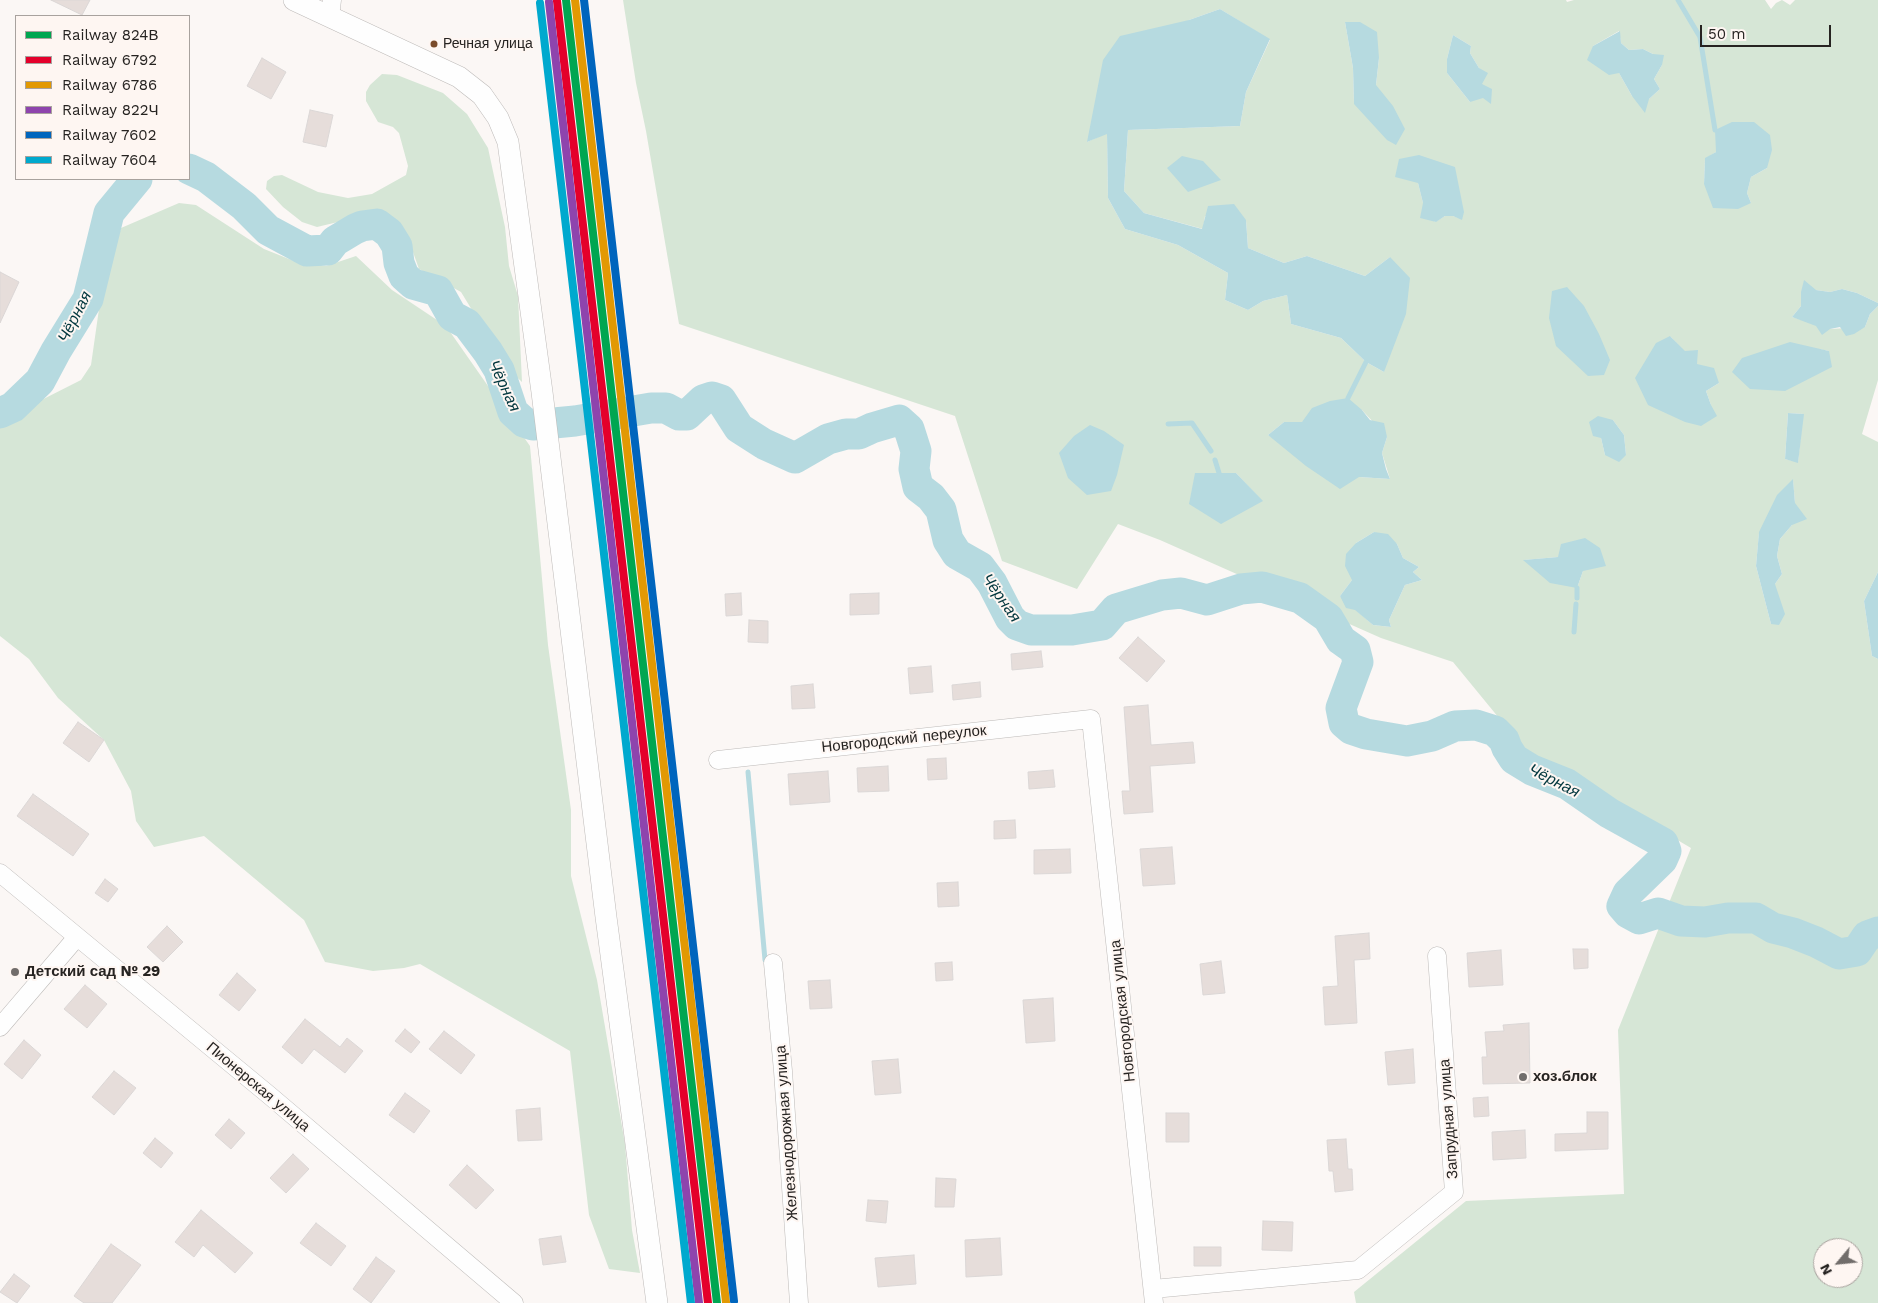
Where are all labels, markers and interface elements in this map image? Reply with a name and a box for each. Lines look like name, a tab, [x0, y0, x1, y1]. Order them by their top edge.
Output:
legend	[15, 15, 190, 180]
scale bar	[1703, 15, 1834, 47]
text: 50 m	[1708, 25, 1745, 43]
text: Railway 824В	[62, 26, 158, 44]
place label: Речная улица	[443, 36, 533, 52]
marker: Речная улица	[429, 39, 439, 49]
text: Railway 6792	[62, 51, 157, 69]
text: Railway 6786	[62, 76, 157, 94]
text: Railway 822Ч	[62, 101, 158, 119]
text: Railway 7602	[62, 126, 156, 144]
text: Railway 7604	[62, 151, 157, 169]
water label: Чёрная	[54, 288, 96, 346]
water label: Чёрная	[484, 357, 524, 415]
water label: Чёрная	[977, 570, 1025, 626]
street label: Новгородский переулок	[821, 721, 987, 757]
water label: Чёрная	[1525, 760, 1583, 802]
street label: Новгородская улица	[1107, 939, 1139, 1083]
place label: Детский сад № 29	[25, 963, 160, 981]
marker: Детский сад № 29	[9, 966, 21, 978]
street label: Пионерская улица	[203, 1038, 313, 1136]
street label: Железнодорожная улица	[772, 1044, 802, 1222]
street label: Запрудная улица	[1436, 1058, 1462, 1180]
place label: хоз.блок	[1533, 1068, 1597, 1086]
marker: хоз.блок	[1517, 1071, 1529, 1083]
north arrow	[1813, 1238, 1863, 1288]
text: N	[1816, 1261, 1835, 1278]

